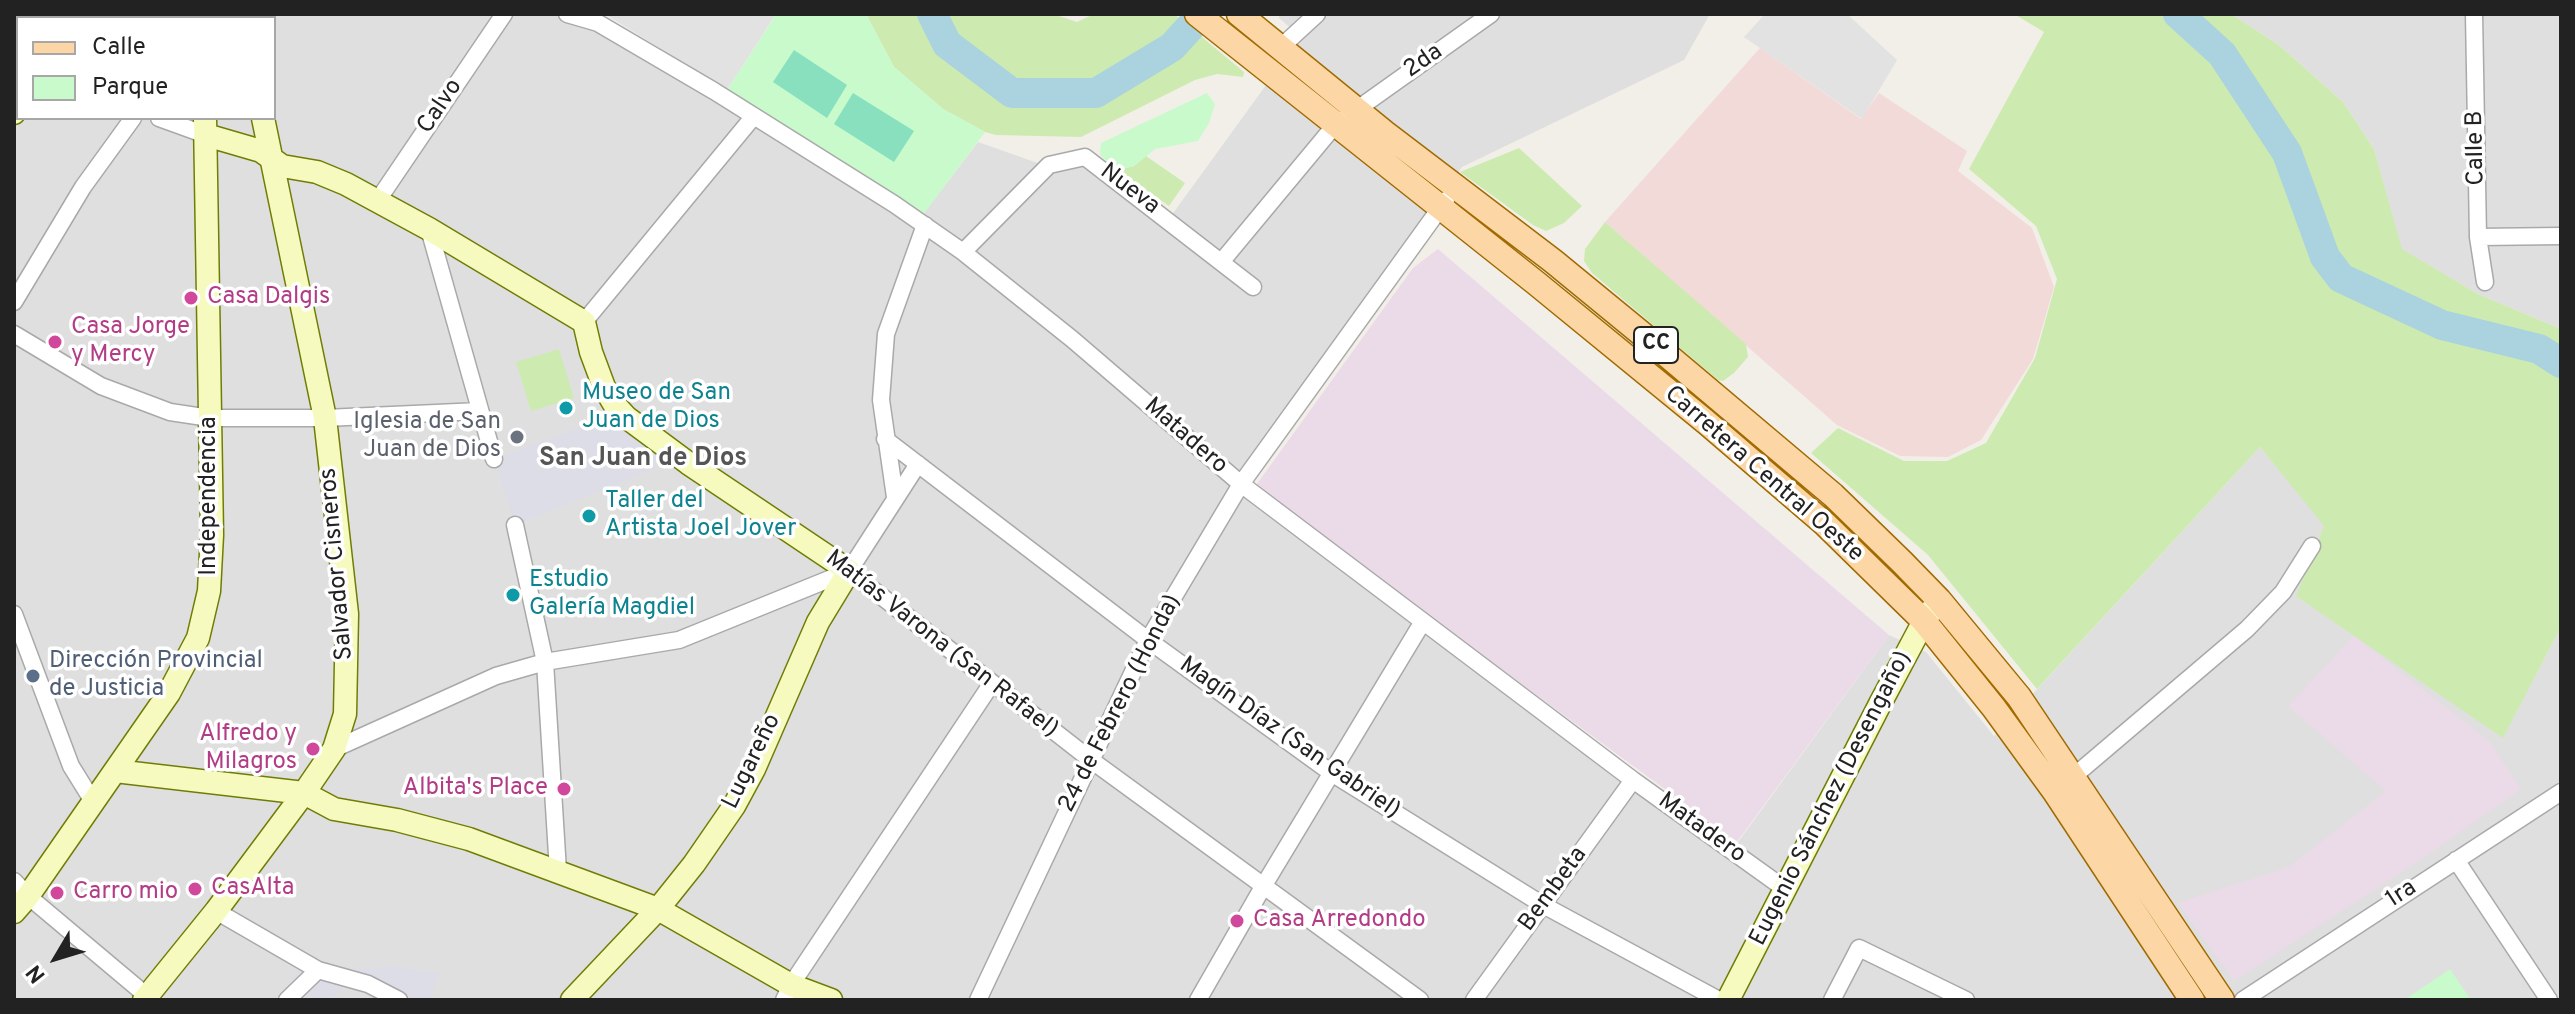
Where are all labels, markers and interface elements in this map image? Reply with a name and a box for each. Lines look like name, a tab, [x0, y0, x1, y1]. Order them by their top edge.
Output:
legend	[16, 16, 276, 120]
text: Calle	[92, 33, 146, 63]
street label: 2da	[1399, 39, 1449, 85]
text: Parque	[92, 73, 168, 103]
street label: Calvo	[412, 74, 470, 140]
street label: Calle B	[2462, 110, 2492, 186]
street label: Nueva	[1093, 158, 1165, 222]
place label: Casa Dalgis	[207, 284, 330, 312]
marker: Casa Dalgis	[182, 289, 200, 307]
place label: Casa Jorge y Mercy	[71, 314, 190, 370]
road number: CC	[1634, 327, 1678, 363]
marker: Casa Jorge y Mercy	[46, 333, 64, 351]
place label: Museo de San Juan de Dios	[582, 380, 731, 436]
street label: Carretera Central Oeste	[1658, 381, 1868, 569]
street label: Matadero	[1137, 393, 1233, 481]
marker: Museo de San Juan de Dios	[557, 399, 575, 417]
place label: Iglesia de San Juan de Dios	[353, 409, 501, 465]
street label: Independencia	[196, 416, 224, 576]
marker: Iglesia de San Juan de Dios	[508, 428, 526, 446]
district label: San Juan de Dios	[539, 444, 747, 476]
street label: Salvador Cisneros	[315, 467, 361, 661]
place label: Taller del Artista Joel Jover	[605, 488, 797, 544]
marker: Taller del Artista Joel Jover	[580, 507, 598, 525]
street label: Matías Varona (San Rafael)	[819, 545, 1063, 745]
place label: Estudio Galería Magdiel	[529, 567, 695, 623]
marker: Estudio Galería Magdiel	[504, 586, 522, 604]
street label: 24 de Febrero (Honda)	[1054, 590, 1188, 818]
street label: Eugenio Sánchez (Desengaño)	[1745, 647, 1919, 951]
place label: Dirección Provincial de Justicia	[49, 648, 263, 704]
street label: Magín Díaz (San Gabriel)	[1173, 652, 1405, 826]
marker: Dirección Provincial de Justicia	[24, 667, 42, 685]
street label: Lugareño	[718, 710, 788, 814]
place label: Alfredo y Milagros	[199, 721, 297, 777]
marker: Alfredo y Milagros	[304, 740, 322, 758]
place label: Albita's Place	[403, 775, 548, 803]
marker: Albita's Place	[555, 780, 573, 798]
street label: Matadero	[1652, 788, 1750, 870]
street label: Bembeta	[1514, 842, 1594, 938]
place label: CasAlta	[211, 875, 294, 903]
street label: 1ra	[2381, 875, 2423, 915]
place label: Carro mio	[73, 879, 178, 907]
marker: CasAlta	[186, 880, 204, 898]
marker: Carro mio	[48, 884, 66, 902]
place label: Casa Arredondo	[1253, 907, 1426, 935]
marker: Casa Arredondo	[1228, 912, 1246, 930]
north arrow	[16, 918, 96, 998]
text: N	[21, 959, 52, 988]

